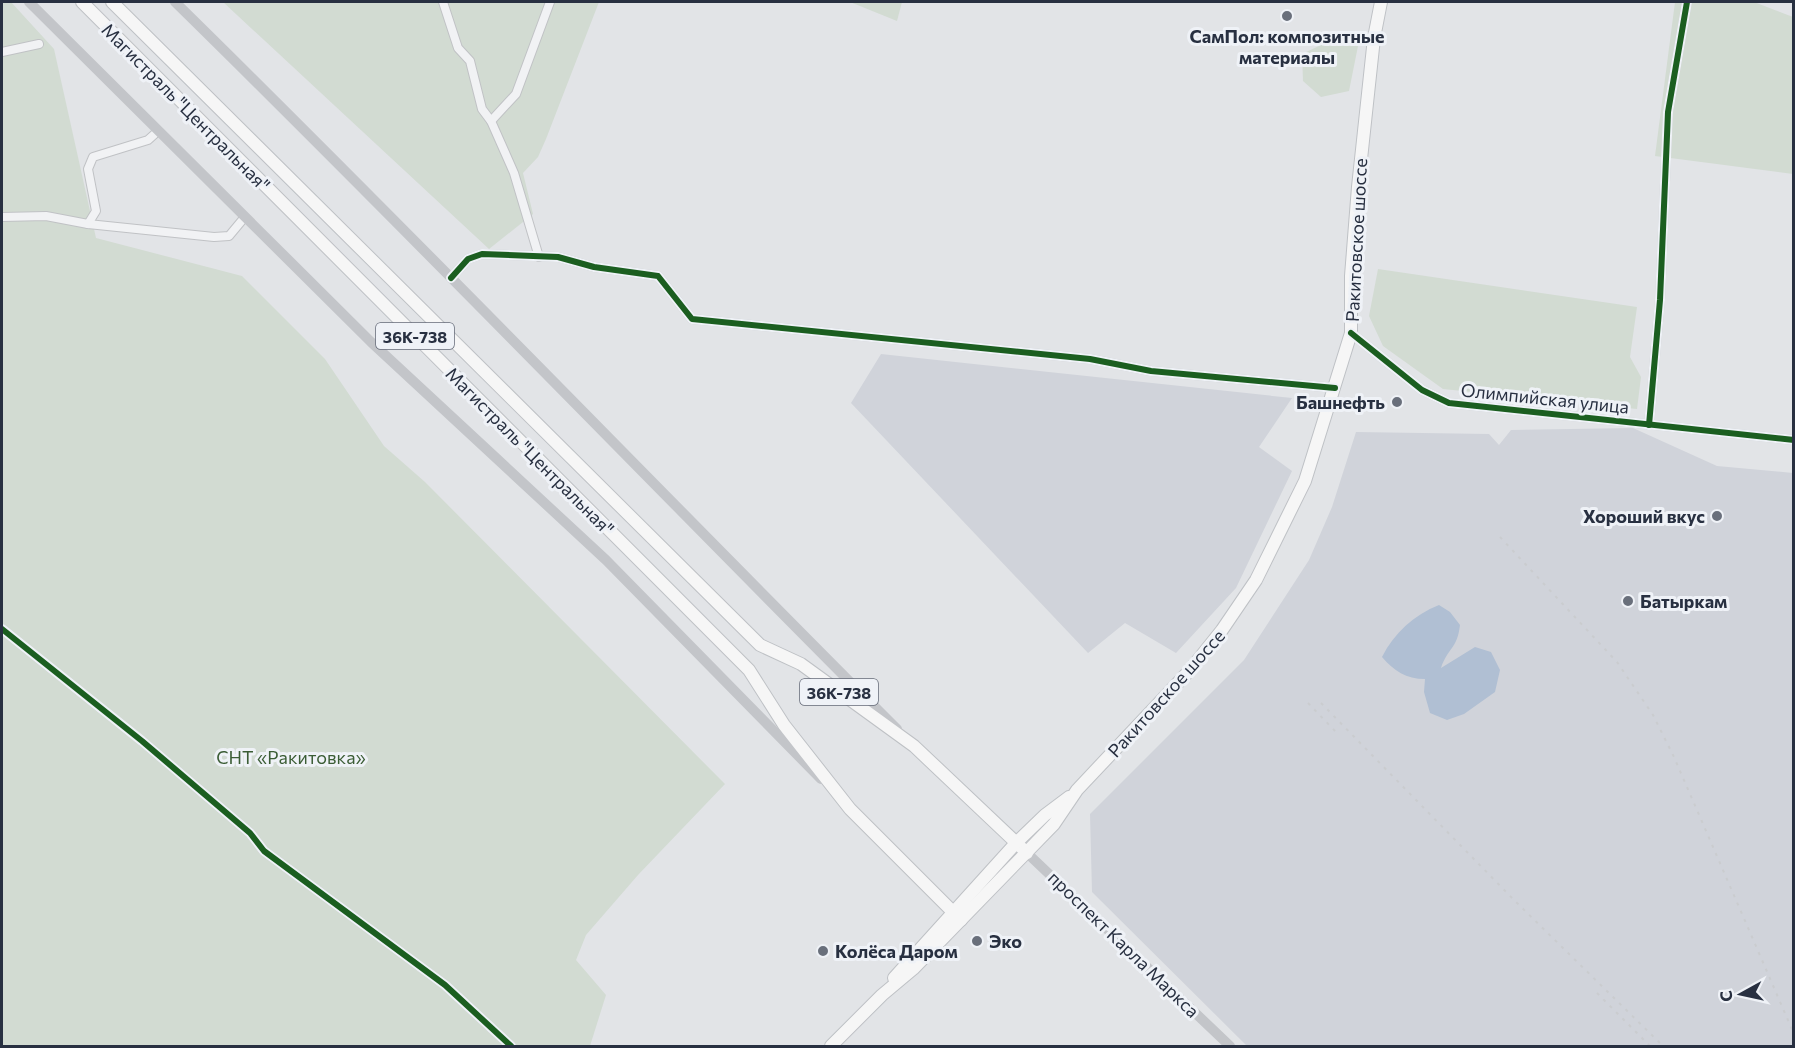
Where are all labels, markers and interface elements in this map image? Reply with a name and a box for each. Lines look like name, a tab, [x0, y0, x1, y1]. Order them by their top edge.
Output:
marker: СамПол: композитные материалы	[1280, 9, 1294, 23]
street label: Магистраль "Центральная"	[97, 18, 275, 196]
place label: СамПол: композитные материалы	[1190, 25, 1384, 68]
street label: Ракитовское шоссе	[1341, 158, 1371, 322]
road number: 36К-738	[376, 323, 454, 349]
street label: Магистраль "Центральная"	[441, 362, 619, 540]
street label: Олимпийская улица	[1460, 378, 1630, 418]
place label: Башнефть	[1296, 391, 1385, 413]
marker: Башнефть	[1390, 395, 1404, 409]
place label: Хороший вкус	[1583, 505, 1705, 527]
marker: Хороший вкус	[1710, 509, 1724, 523]
place label: Батыркам	[1640, 590, 1727, 612]
marker: Батыркам	[1621, 594, 1635, 608]
street label: Ракитовское шоссе	[1103, 625, 1229, 761]
road number: 36К-738	[800, 679, 878, 705]
park label: СНТ «Ракитовка»	[216, 746, 366, 768]
street label: проспект Карла Маркса	[1044, 866, 1204, 1022]
place label: Эко	[989, 930, 1022, 952]
marker: Эко	[970, 934, 984, 948]
place label: Колёса Даром	[835, 940, 958, 962]
marker: Колёса Даром	[816, 944, 830, 958]
north arrow	[1711, 964, 1771, 1024]
text: С	[1715, 989, 1736, 1003]

